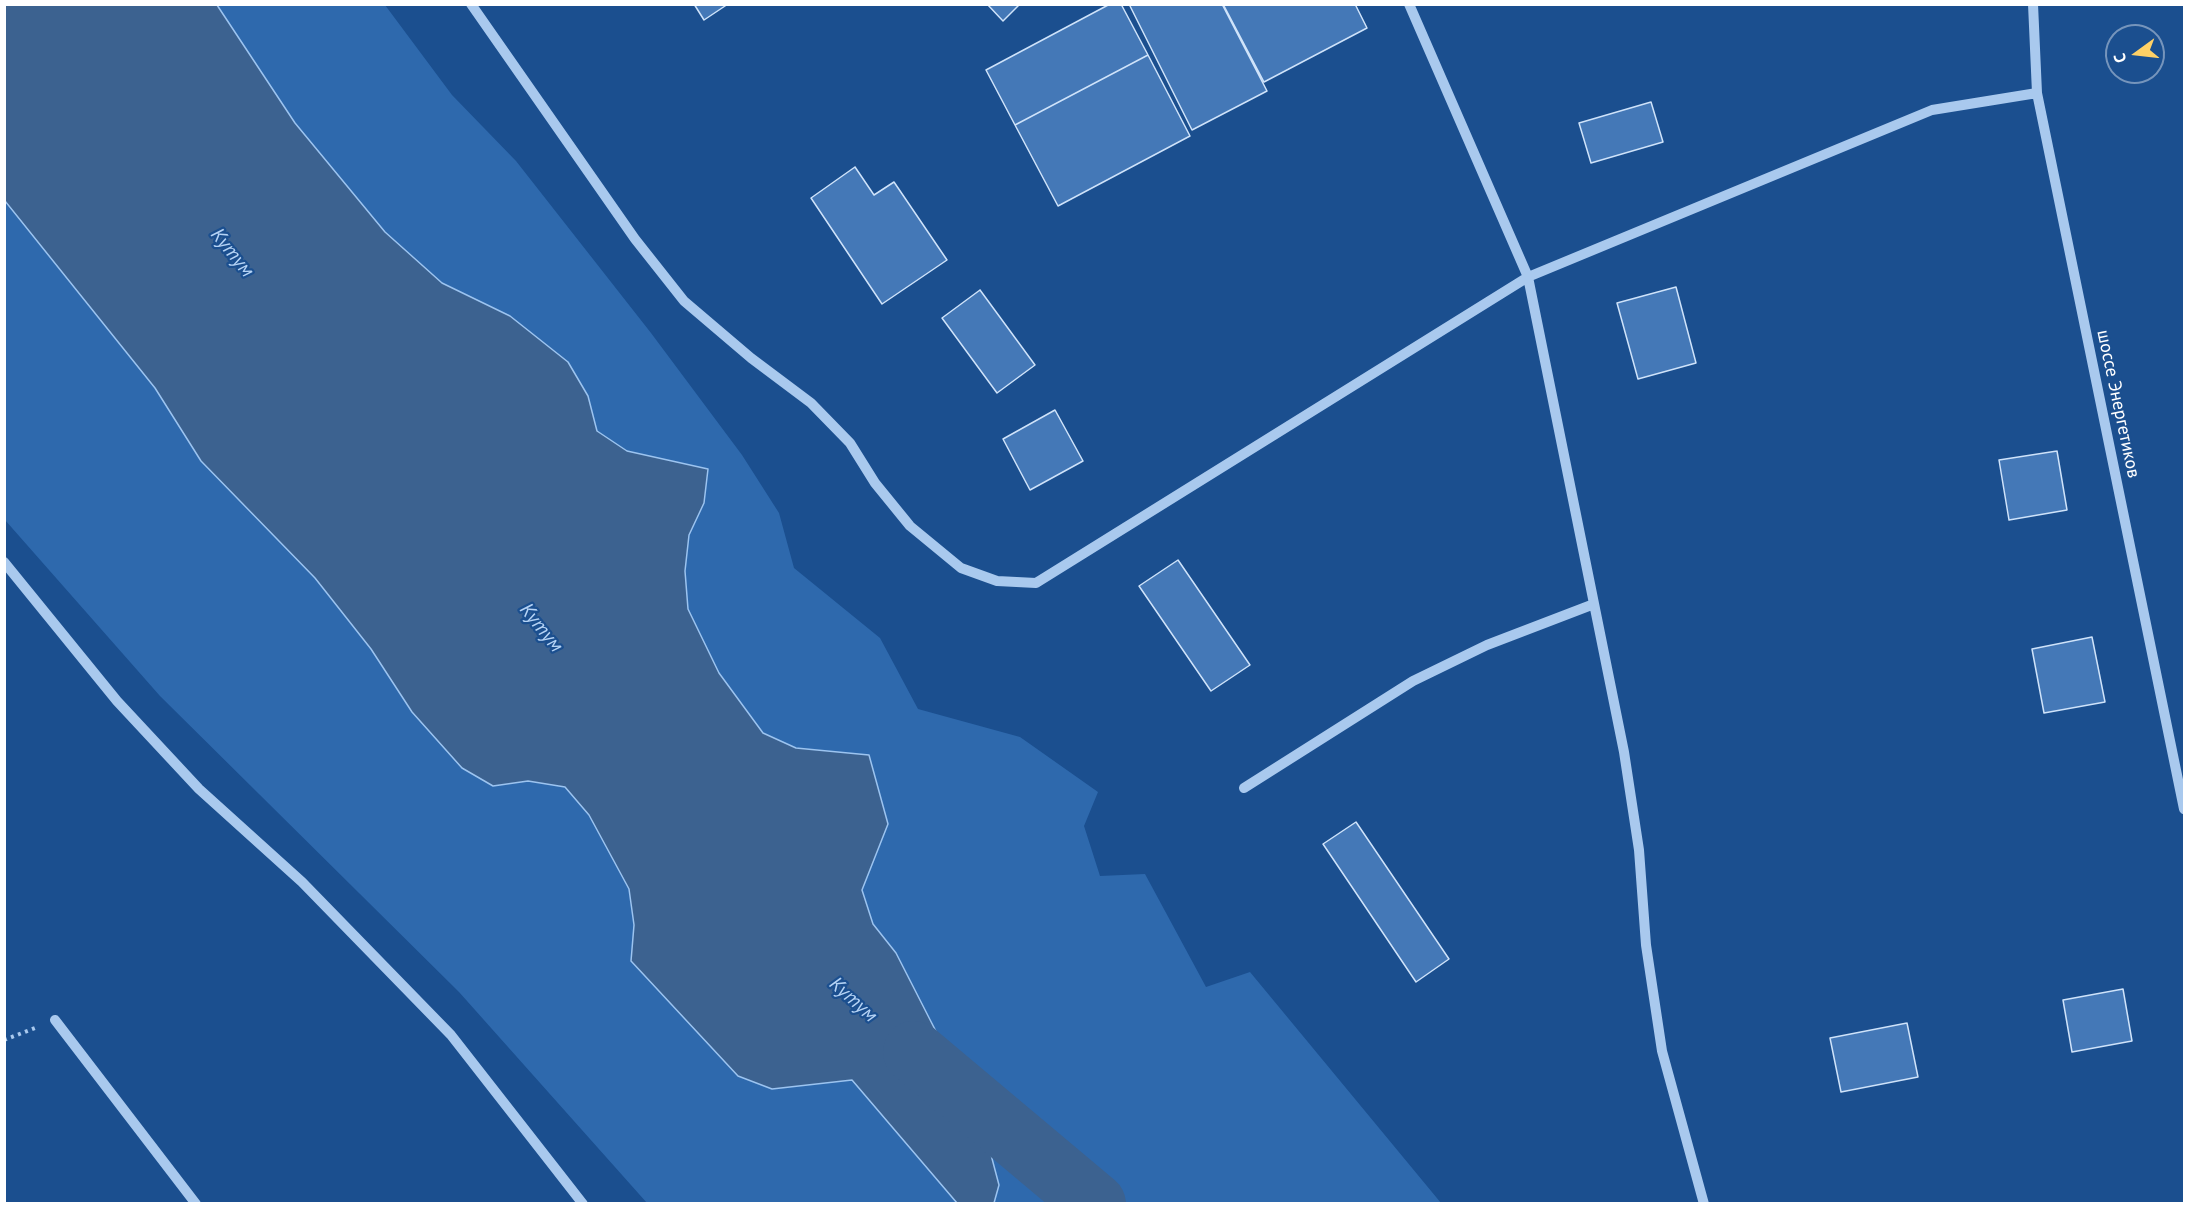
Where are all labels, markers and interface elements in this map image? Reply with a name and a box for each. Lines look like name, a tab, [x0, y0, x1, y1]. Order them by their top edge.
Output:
north arrow	[2105, 24, 2165, 84]
text: С	[2109, 51, 2130, 65]
water label: Кутум	[205, 224, 259, 282]
street label: шоссе Энергетиков	[2092, 328, 2144, 480]
water label: Кутум	[514, 599, 568, 657]
water label: Кутум	[824, 972, 882, 1028]

